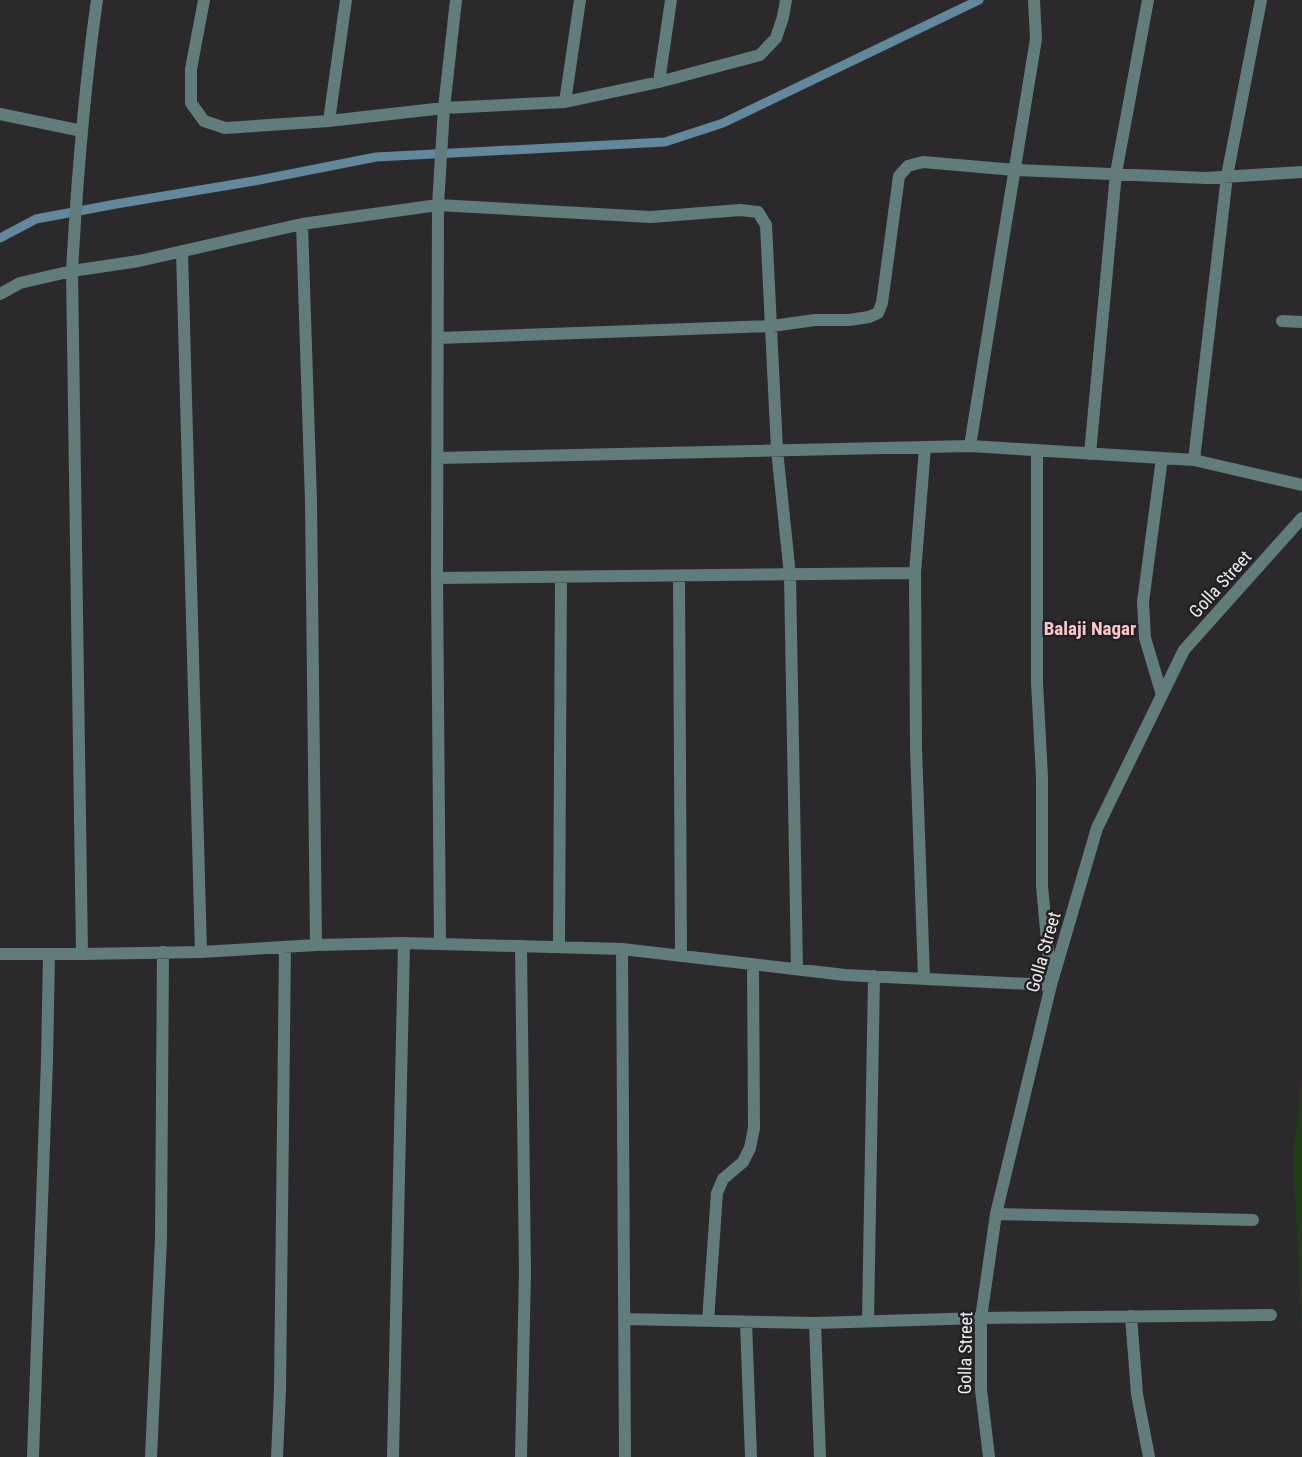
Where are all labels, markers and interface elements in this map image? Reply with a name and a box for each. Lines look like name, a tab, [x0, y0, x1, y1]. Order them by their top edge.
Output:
street label: Golla Street	[1184, 546, 1256, 622]
district label: Balaji Nagar	[1044, 617, 1136, 640]
street label: Golla Street	[1021, 909, 1065, 995]
street label: Golla Street	[954, 1311, 976, 1395]

